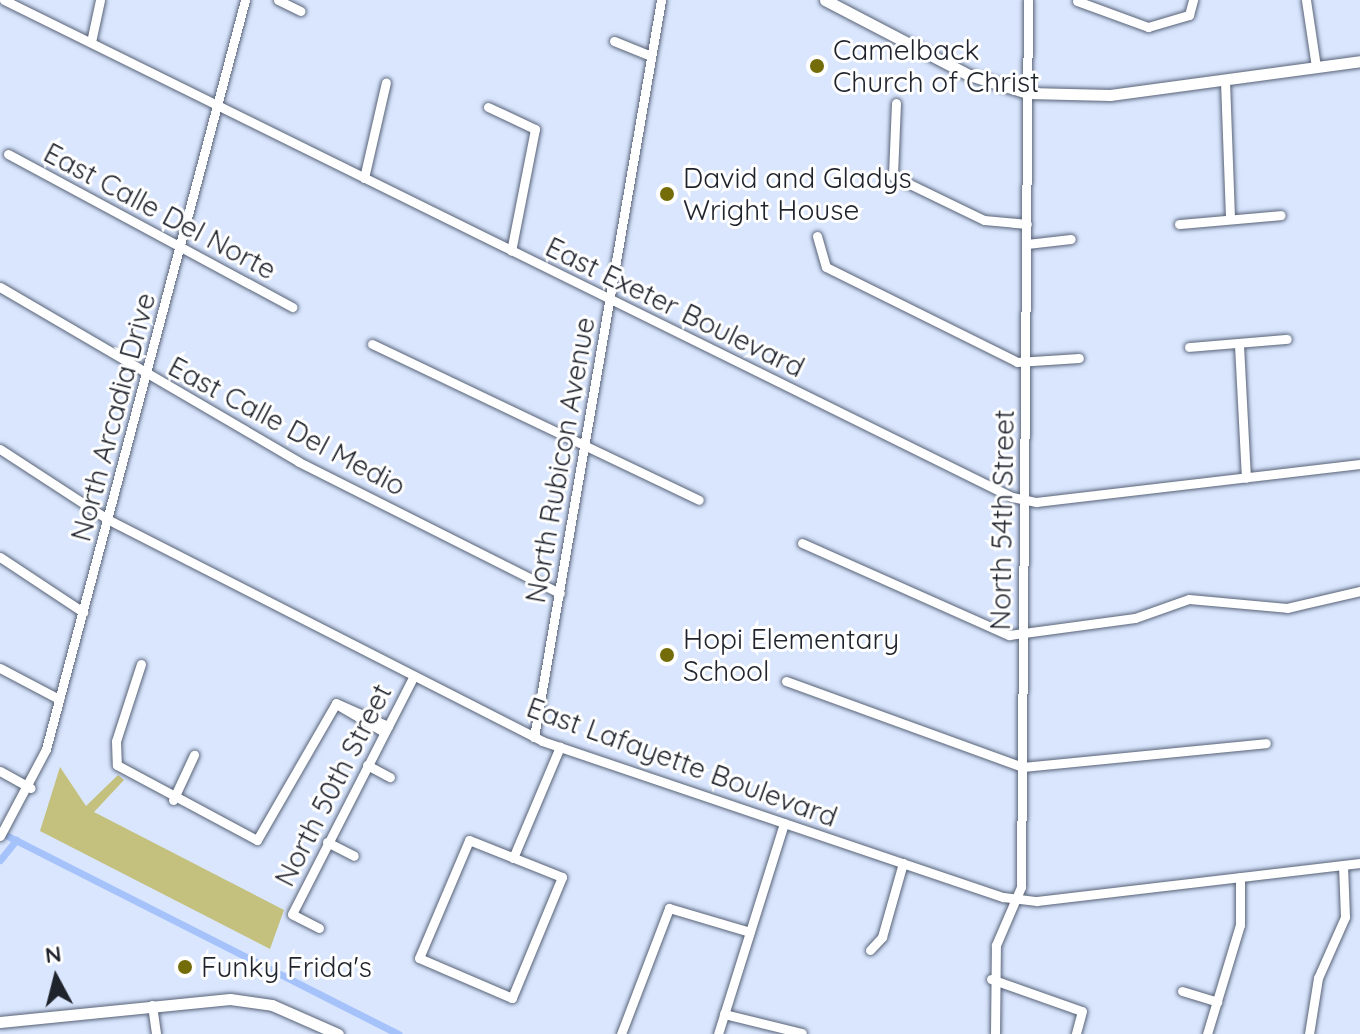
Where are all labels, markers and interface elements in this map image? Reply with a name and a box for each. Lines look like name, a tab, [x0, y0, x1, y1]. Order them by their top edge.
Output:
place label: Camelback Church of Christ	[833, 33, 1040, 99]
marker: Camelback Church of Christ	[808, 57, 826, 75]
street label: East Calle Del Norte	[38, 136, 282, 286]
place label: David and Gladys Wright House	[683, 161, 912, 227]
marker: David and Gladys Wright House	[658, 185, 676, 203]
street label: East Exeter Boulevard	[540, 230, 810, 384]
street label: North Arcadia Drive	[64, 289, 162, 545]
street label: North Rubicon Avenue	[518, 315, 602, 605]
street label: East Calle Del Medio	[163, 349, 411, 503]
street label: North 54th Street	[983, 409, 1021, 631]
place label: Hopi Elementary School	[683, 622, 899, 688]
marker: Hopi Elementary School	[658, 646, 676, 664]
street label: North 50th Street	[268, 678, 398, 892]
street label: East Lafayette Boulevard	[522, 690, 842, 834]
north arrow	[16, 938, 96, 1018]
text: N	[43, 939, 63, 969]
place label: Funky Frida's	[201, 950, 372, 984]
marker: Funky Frida's	[176, 958, 194, 976]

